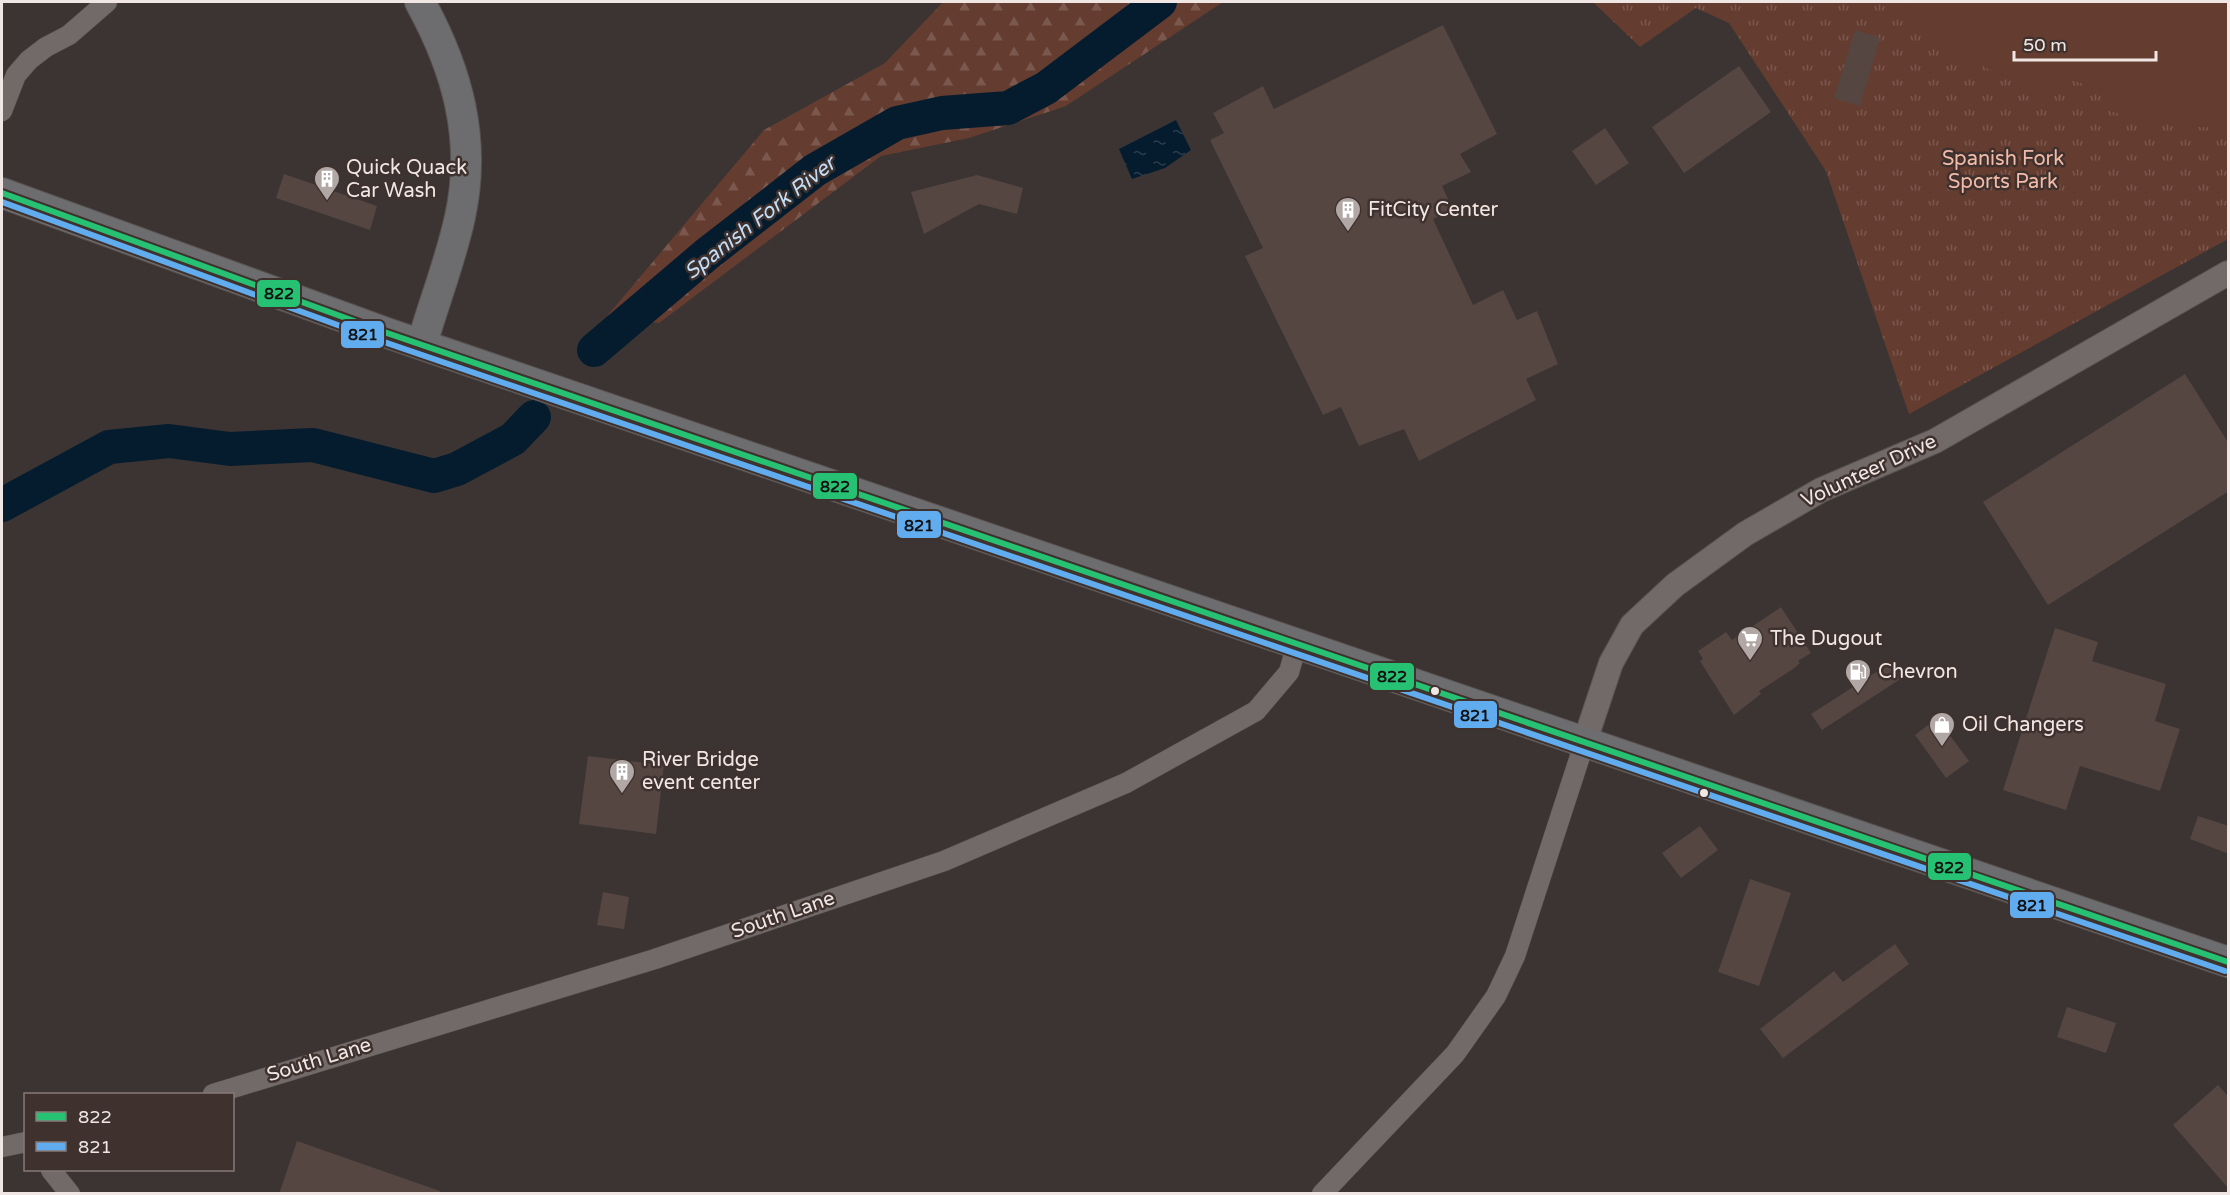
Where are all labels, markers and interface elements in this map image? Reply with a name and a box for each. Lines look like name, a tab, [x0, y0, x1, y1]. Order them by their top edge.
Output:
scale bar	[2014, 24, 2156, 62]
text: 50 m	[2023, 34, 2067, 56]
park label: Spanish Fork Sports Park	[1942, 147, 2064, 194]
water label: Spanish Fork River	[679, 149, 843, 285]
place label: Quick Quack Car Wash	[346, 156, 467, 203]
building icon: Quick Quack Car Wash	[312, 164, 342, 202]
building icon: FitCity Center	[1333, 195, 1363, 233]
place label: FitCity Center	[1368, 198, 1499, 222]
line badge: 822	[256, 279, 301, 308]
text: 822	[264, 284, 294, 304]
line badge: 821	[340, 320, 385, 349]
text: 821	[348, 325, 378, 345]
street label: Volunteer Drive	[1798, 429, 1940, 513]
line badge: 822	[812, 472, 858, 500]
text: 822	[820, 477, 850, 497]
line badge: 821	[896, 510, 942, 539]
text: 821	[904, 516, 934, 536]
supermarket icon: The Dugout	[1735, 624, 1765, 662]
place label: The Dugout	[1770, 627, 1883, 651]
fuel station icon: Chevron	[1843, 657, 1873, 695]
place label: Chevron	[1878, 660, 1958, 684]
line badge: 822	[1369, 662, 1415, 691]
text: 822	[1377, 667, 1407, 687]
unlabelled marker	[1429, 685, 1441, 697]
line badge: 821	[1453, 700, 1498, 729]
text: 821	[1460, 706, 1490, 726]
shop icon: Oil Changers	[1927, 710, 1957, 748]
place label: Oil Changers	[1962, 713, 2084, 737]
place label: River Bridge event center	[642, 748, 760, 795]
building icon: River Bridge event center	[607, 757, 637, 795]
unlabelled marker	[1698, 787, 1710, 799]
line badge: 822	[1927, 852, 1972, 881]
text: 822	[1934, 858, 1964, 878]
street label: South Lane	[728, 886, 838, 944]
line badge: 821	[2009, 891, 2055, 919]
text: 821	[2017, 896, 2047, 916]
street label: South Lane	[264, 1033, 374, 1087]
legend	[24, 1093, 234, 1171]
text: 822	[78, 1106, 112, 1128]
text: 821	[78, 1136, 112, 1158]

